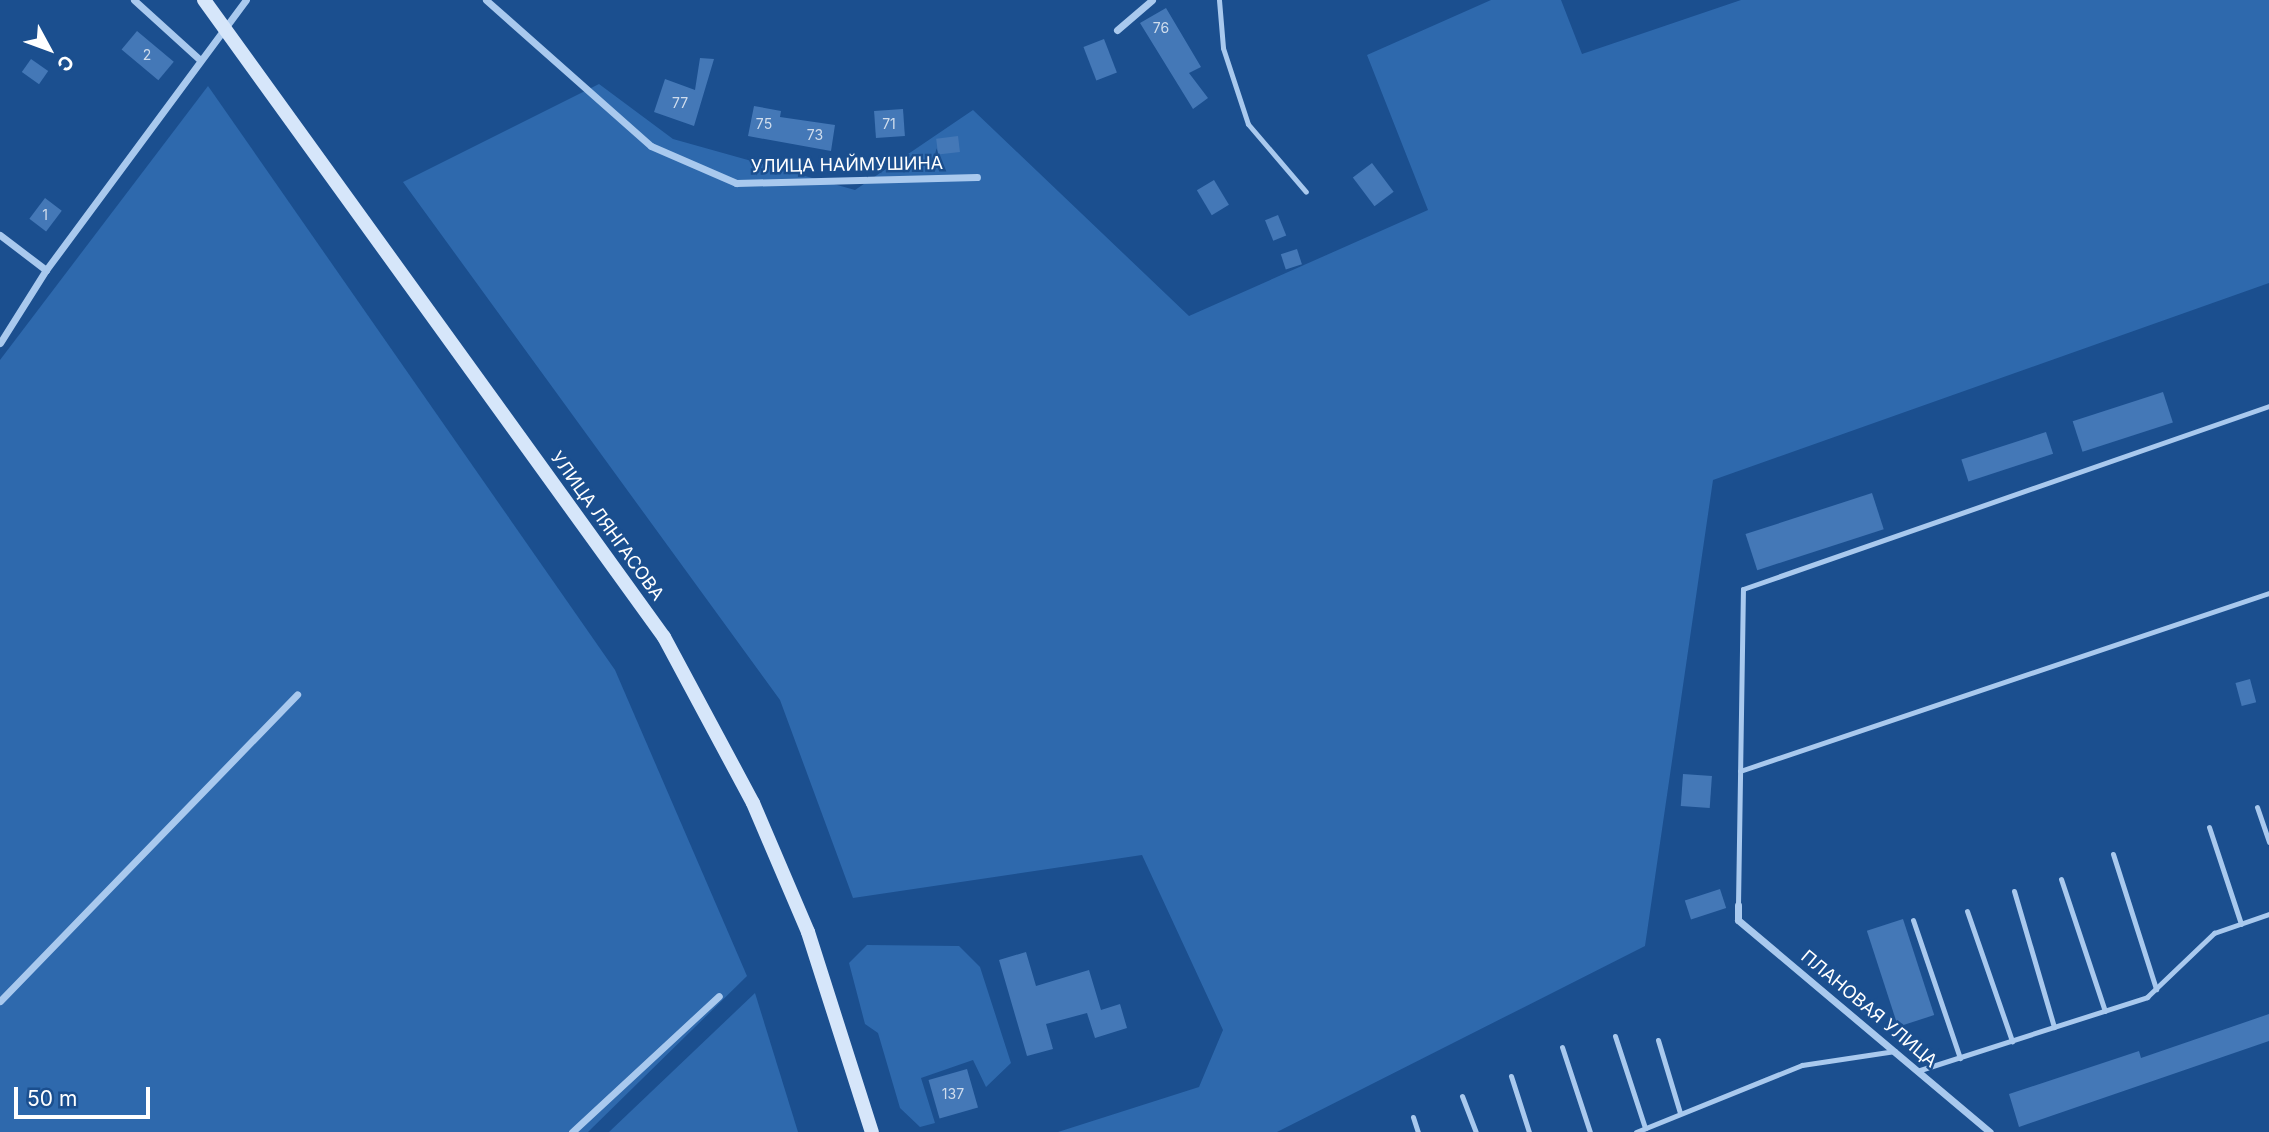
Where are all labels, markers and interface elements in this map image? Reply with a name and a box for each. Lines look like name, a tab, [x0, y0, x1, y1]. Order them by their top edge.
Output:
north arrow	[14, 14, 84, 84]
house number: 76	[1153, 20, 1169, 36]
house number: 2	[143, 47, 151, 63]
text: С	[52, 50, 79, 76]
house number: 77	[672, 95, 688, 111]
house number: 75	[756, 116, 772, 132]
house number: 71	[882, 116, 896, 132]
house number: 73	[807, 127, 823, 143]
street label: УЛИЦА НАЙМУШИНА	[751, 153, 943, 177]
house number: 1	[42, 207, 48, 223]
street label: УЛИЦА ЛЯНГАСОВА	[546, 447, 668, 605]
street label: ПЛАНОВАЯ УЛИЦА	[1797, 946, 1941, 1072]
scale bar	[18, 1072, 154, 1116]
text: 50 m	[27, 1086, 77, 1111]
house number: 137	[942, 1086, 964, 1102]

